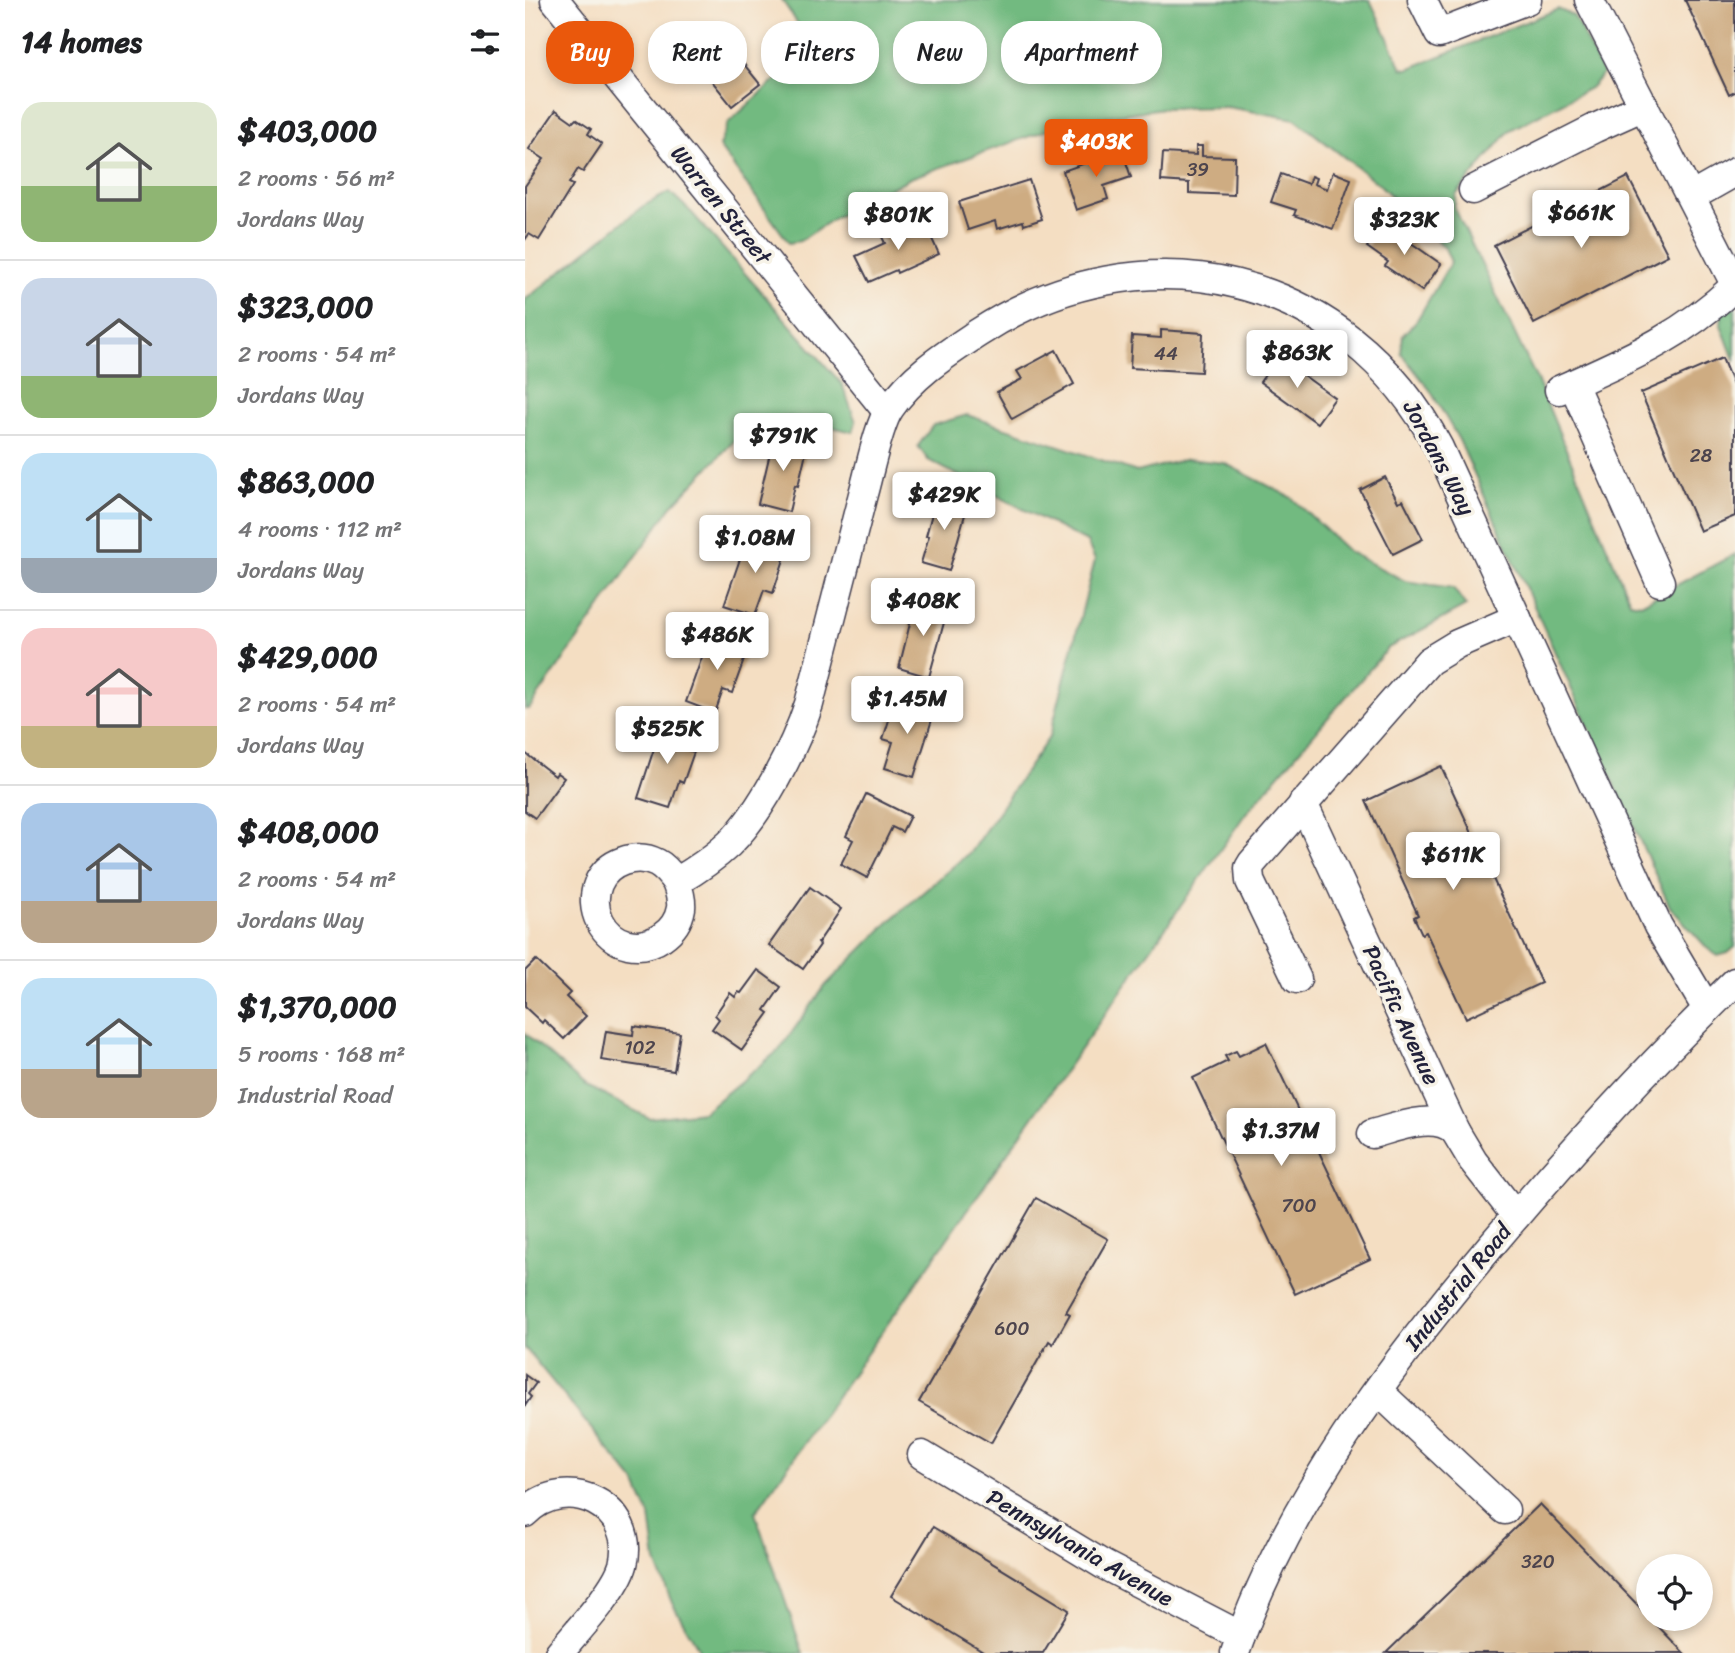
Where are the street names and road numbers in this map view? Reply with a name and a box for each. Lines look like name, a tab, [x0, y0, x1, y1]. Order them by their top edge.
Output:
street label: Warren Street	[660, 136, 783, 275]
street label: Jordans Way	[1391, 392, 1487, 523]
street label: Pacific Avenue	[1350, 938, 1452, 1092]
street label: Industrial Road	[1393, 1213, 1524, 1361]
street label: Pennsylvania Avenue	[979, 1478, 1181, 1618]

